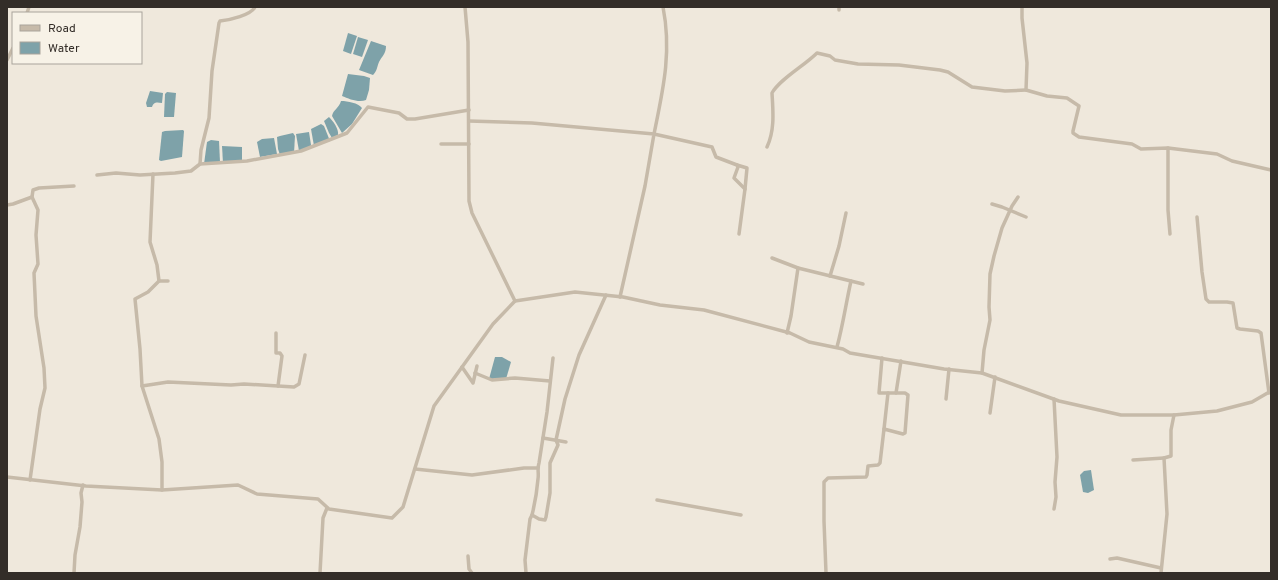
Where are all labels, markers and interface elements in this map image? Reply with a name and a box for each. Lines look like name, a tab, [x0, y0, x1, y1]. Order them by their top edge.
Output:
legend	[12, 12, 142, 64]
text: Road	[48, 21, 76, 37]
text: Water	[48, 41, 80, 57]

